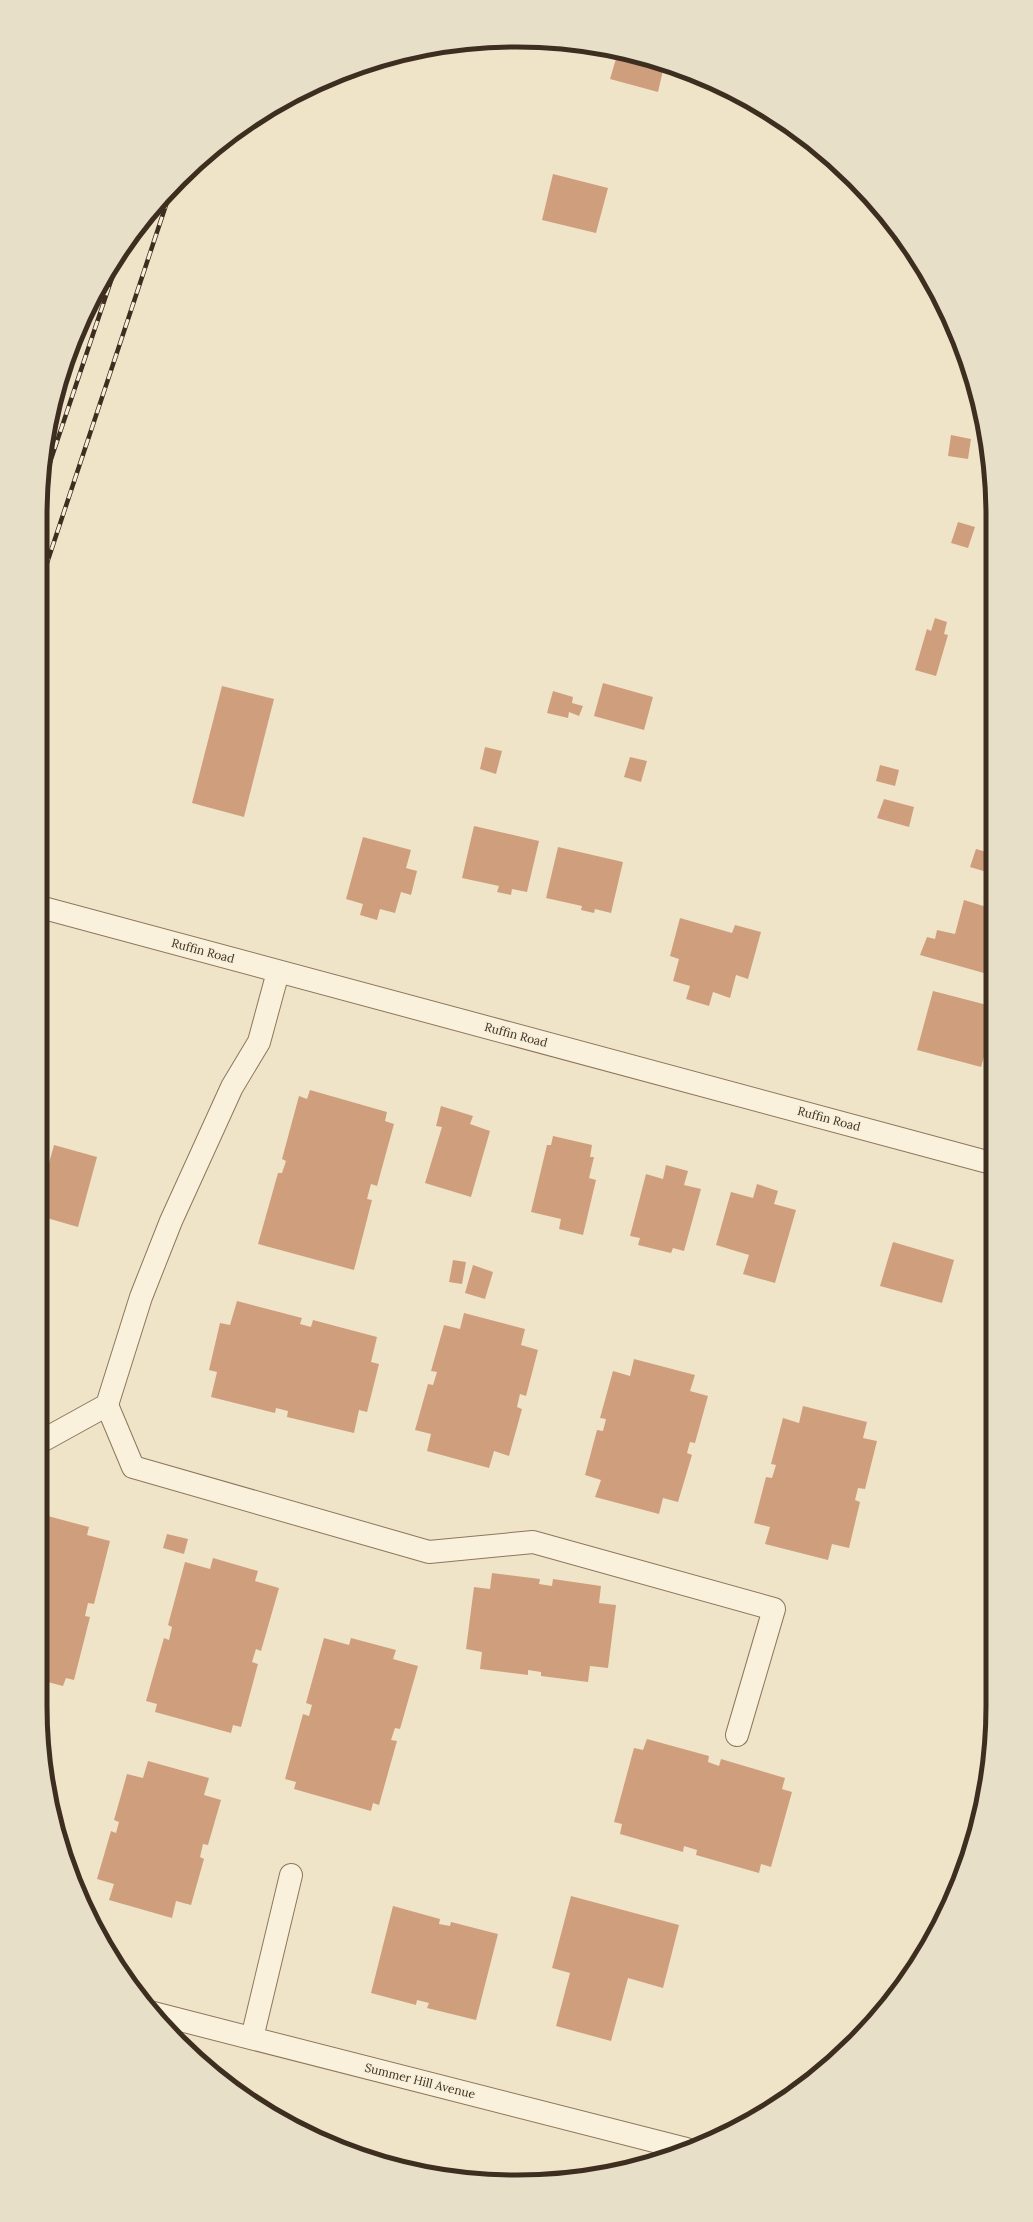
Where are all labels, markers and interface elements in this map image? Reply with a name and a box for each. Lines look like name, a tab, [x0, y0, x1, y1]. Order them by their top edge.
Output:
street label: Ruffin Road	[170, 935, 236, 966]
street label: Ruffin Road	[483, 1019, 549, 1050]
street label: Ruffin Road	[796, 1103, 862, 1134]
street label: Summer Hill Avenue	[363, 2060, 477, 2102]

